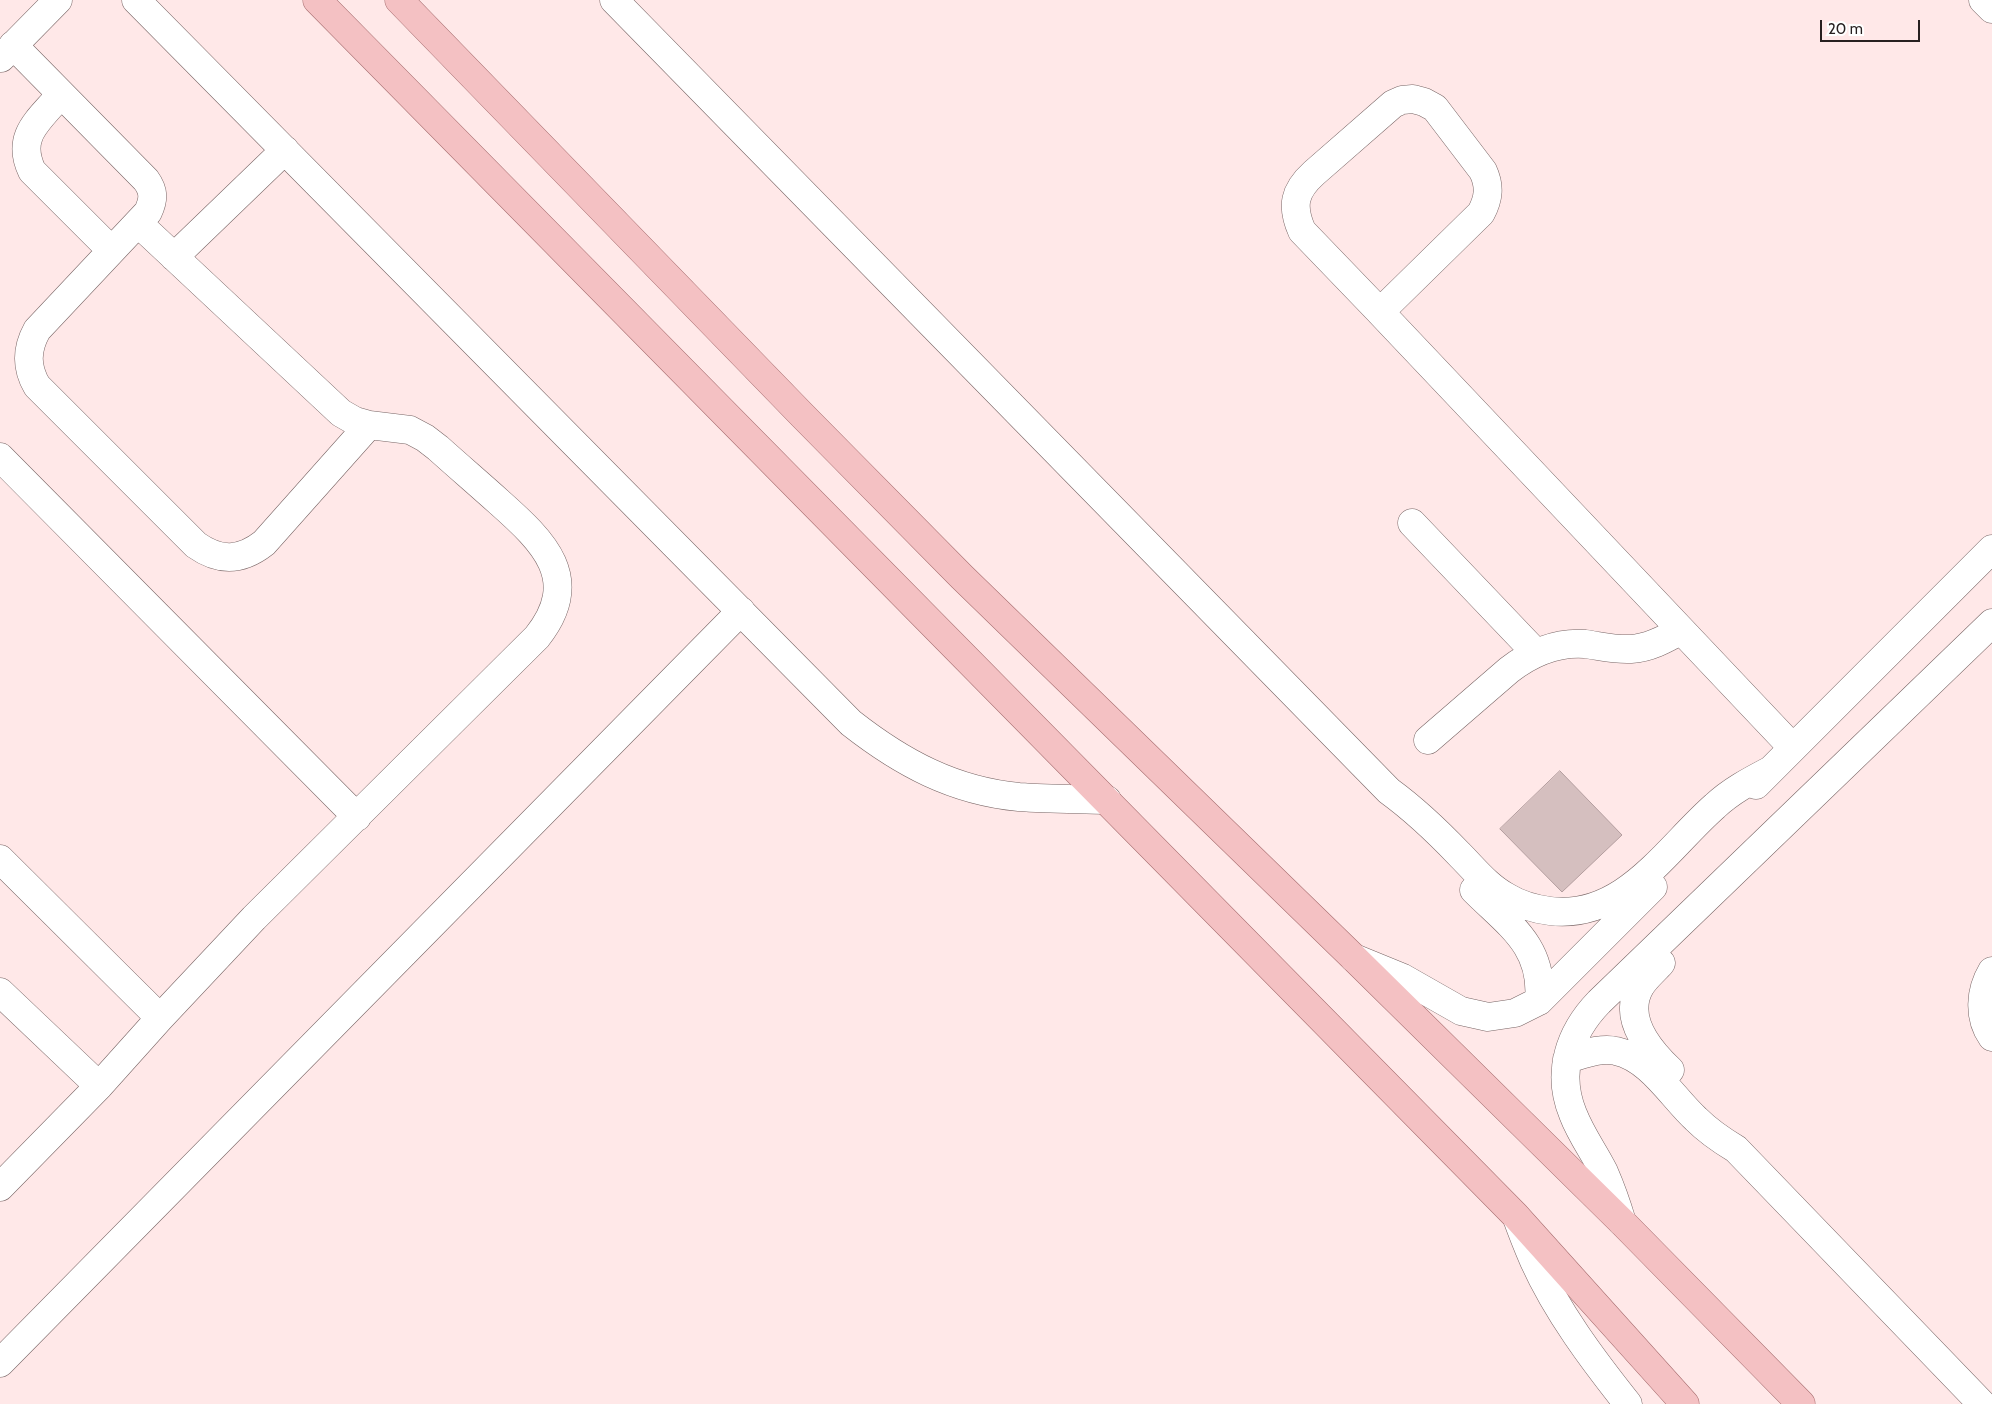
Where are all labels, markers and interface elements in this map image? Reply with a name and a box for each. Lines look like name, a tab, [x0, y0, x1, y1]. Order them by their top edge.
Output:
scale bar	[1822, 10, 1922, 42]
text: 20 m	[1828, 20, 1863, 38]

